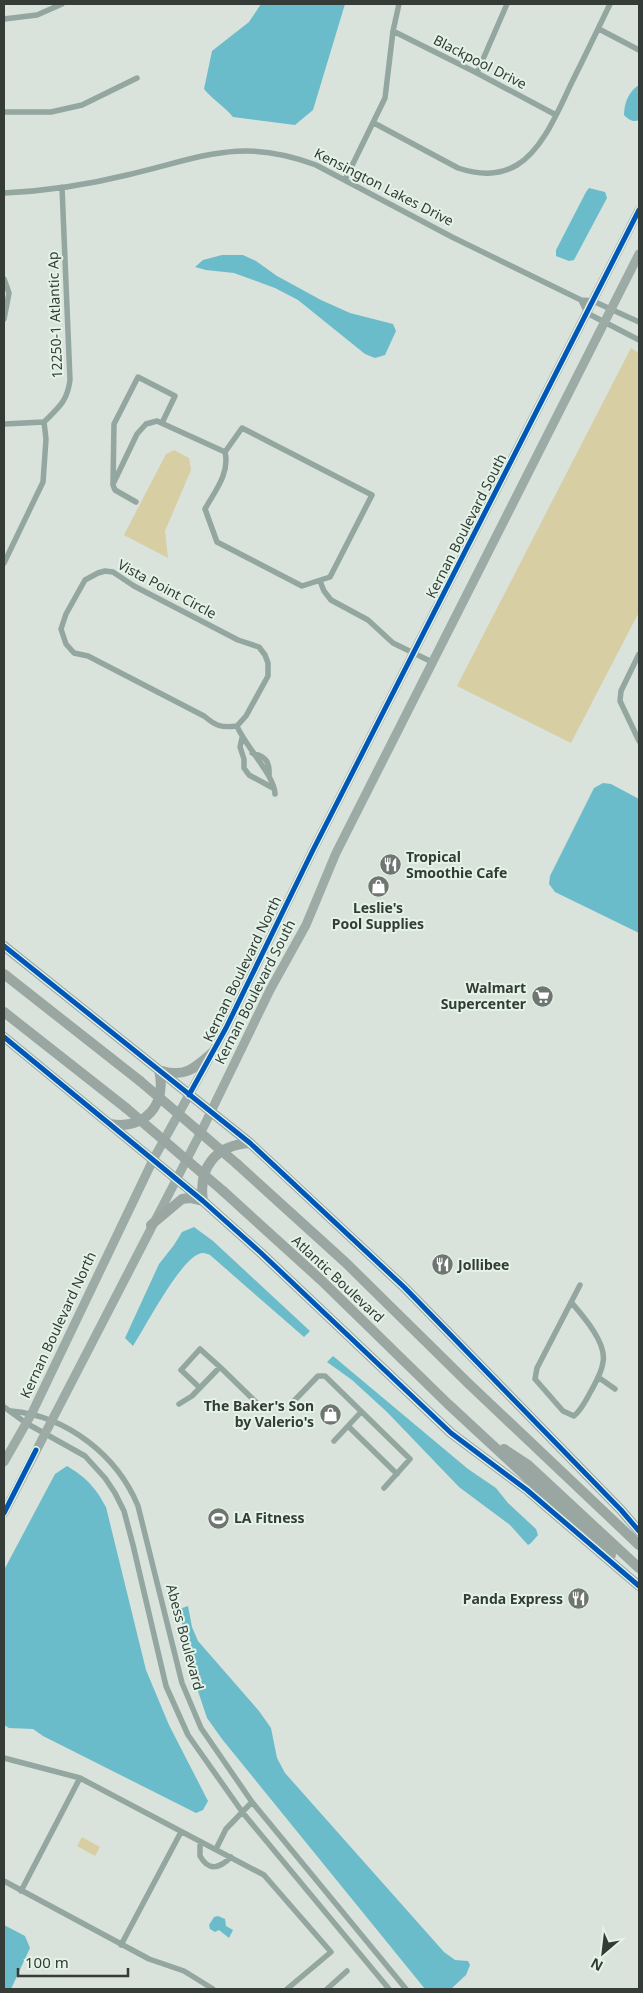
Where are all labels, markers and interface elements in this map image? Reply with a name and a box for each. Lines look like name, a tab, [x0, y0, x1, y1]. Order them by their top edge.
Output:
street label: Blackpool Drive	[430, 30, 530, 93]
street label: Kensington Lakes Drive	[311, 143, 457, 230]
street label: 12250-1 Atlantic Ap	[43, 251, 66, 379]
street label: Kernan Boulevard South	[421, 450, 510, 601]
street label: Vista Point Circle	[114, 554, 220, 623]
place label: Tropical Smoothie Cafe	[406, 847, 507, 882]
restaurant icon: Tropical Smoothie Cafe	[378, 853, 402, 877]
shop icon: Leslie's Pool Supplies	[366, 874, 390, 898]
street label: Kernan Boulevard North	[198, 893, 285, 1045]
place label: Leslie's Pool Supplies	[332, 898, 424, 933]
street label: Kernan Boulevard South	[210, 916, 299, 1067]
place label: Walmart Supercenter	[441, 978, 527, 1013]
supermarket icon: Walmart Supercenter	[530, 984, 554, 1008]
street label: Atlantic Boulevard	[288, 1231, 389, 1326]
street label: Kernan Boulevard North	[15, 1248, 100, 1401]
restaurant icon: Jollibee	[430, 1253, 454, 1277]
place label: Jollibee	[456, 1255, 509, 1274]
place label: The Baker's Son by Valerio's	[204, 1396, 314, 1431]
shop icon: The Baker's Son by Valerio's	[318, 1402, 342, 1426]
sports icon: LA Fitness	[206, 1506, 230, 1530]
place label: LA Fitness	[234, 1508, 305, 1527]
street label: Abess Boulevard	[162, 1582, 209, 1692]
restaurant icon: Panda Express	[567, 1587, 591, 1611]
place label: Panda Express	[463, 1589, 563, 1608]
north arrow	[578, 1928, 628, 1978]
scale bar	[18, 1946, 128, 1978]
text: 100 m	[25, 1952, 69, 1972]
text: N	[587, 1954, 606, 1976]

